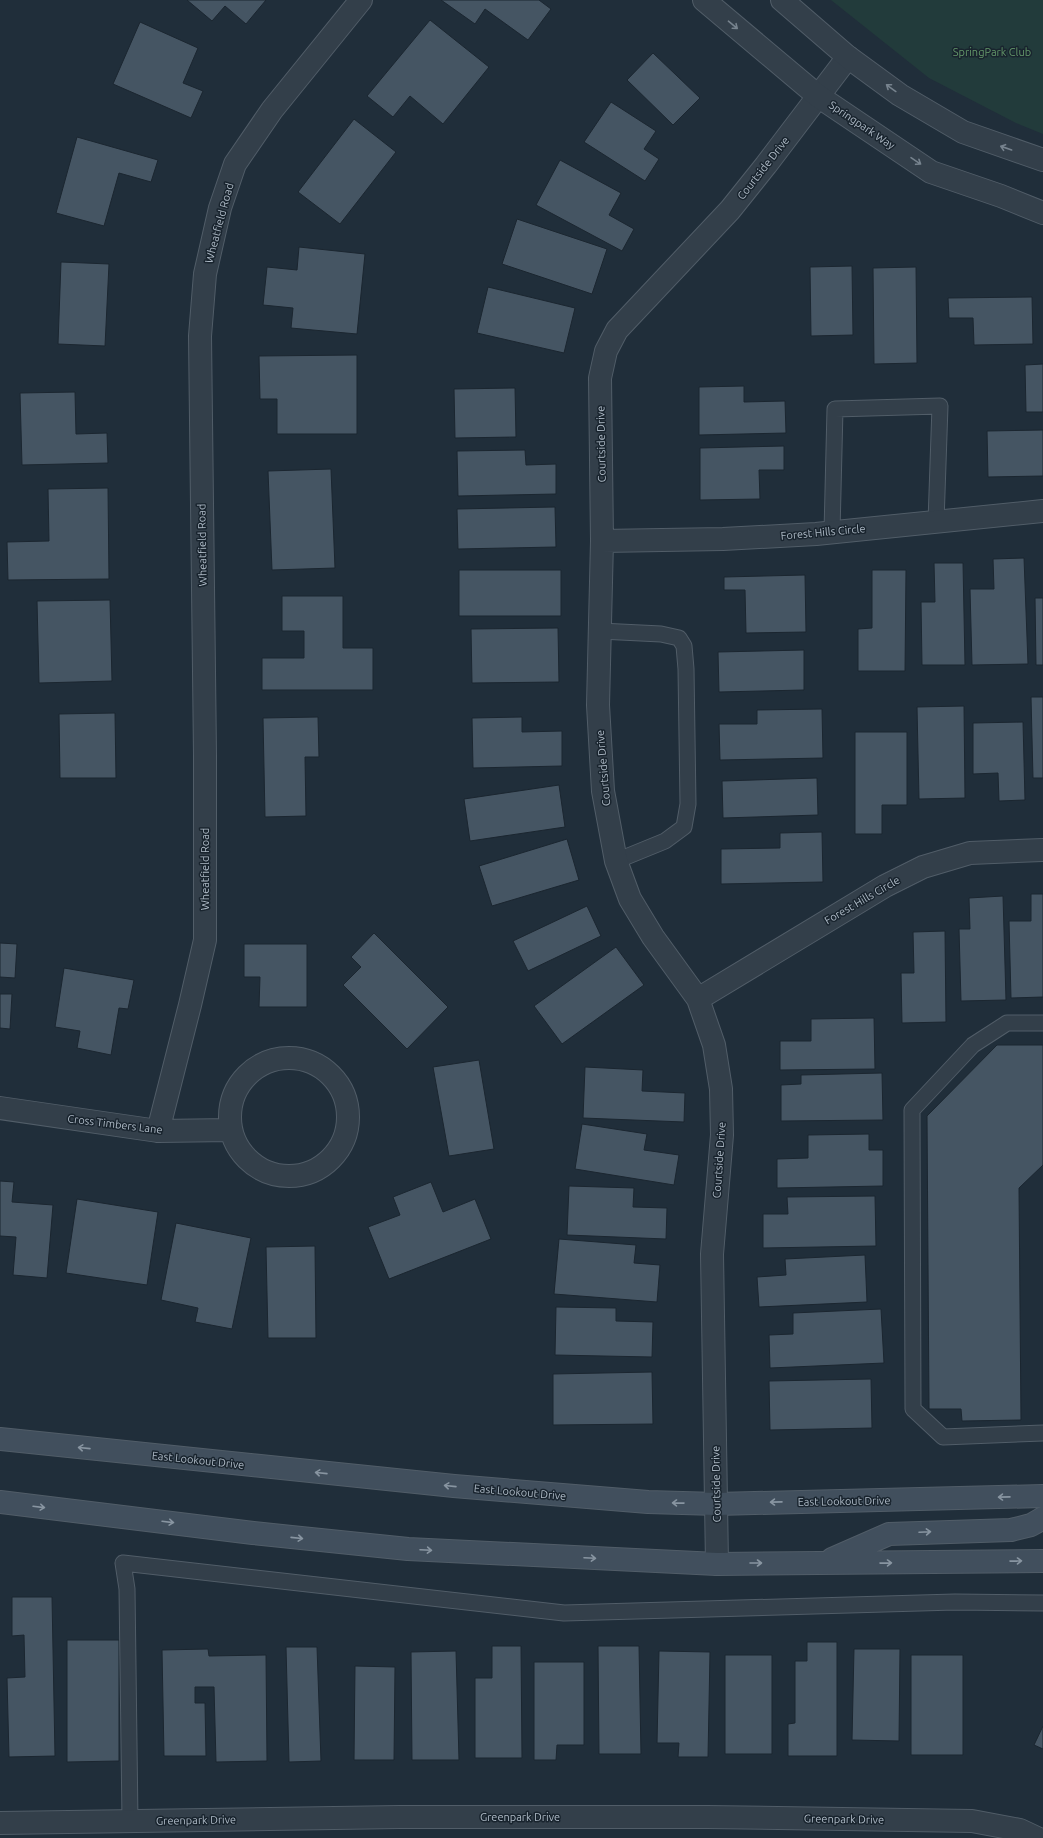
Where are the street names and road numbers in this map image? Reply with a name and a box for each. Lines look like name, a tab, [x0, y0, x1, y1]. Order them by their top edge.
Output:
street label: Springpark Way	[827, 99, 898, 152]
street label: Courtside Drive	[735, 134, 791, 202]
street label: Wheatfield Road	[203, 182, 235, 264]
street label: Courtside Drive	[594, 406, 608, 482]
street label: Wheatfield Road	[195, 504, 209, 586]
street label: Forest Hills Circle	[780, 522, 866, 542]
street label: Courtside Drive	[594, 729, 612, 807]
street label: Wheatfield Road	[199, 828, 211, 910]
street label: Forest Hills Circle	[822, 874, 902, 926]
street label: Cross Timbers Lane	[67, 1112, 163, 1136]
street label: Courtside Drive	[710, 1121, 728, 1199]
street label: Courtside Drive	[709, 1446, 723, 1522]
street label: East Lookout Drive	[151, 1449, 245, 1471]
street label: East Lookout Drive	[473, 1482, 567, 1502]
street label: East Lookout Drive	[798, 1494, 890, 1508]
street label: Greenpark Drive	[480, 1811, 560, 1823]
street label: Greenpark Drive	[804, 1812, 884, 1826]
street label: Greenpark Drive	[156, 1813, 236, 1827]

